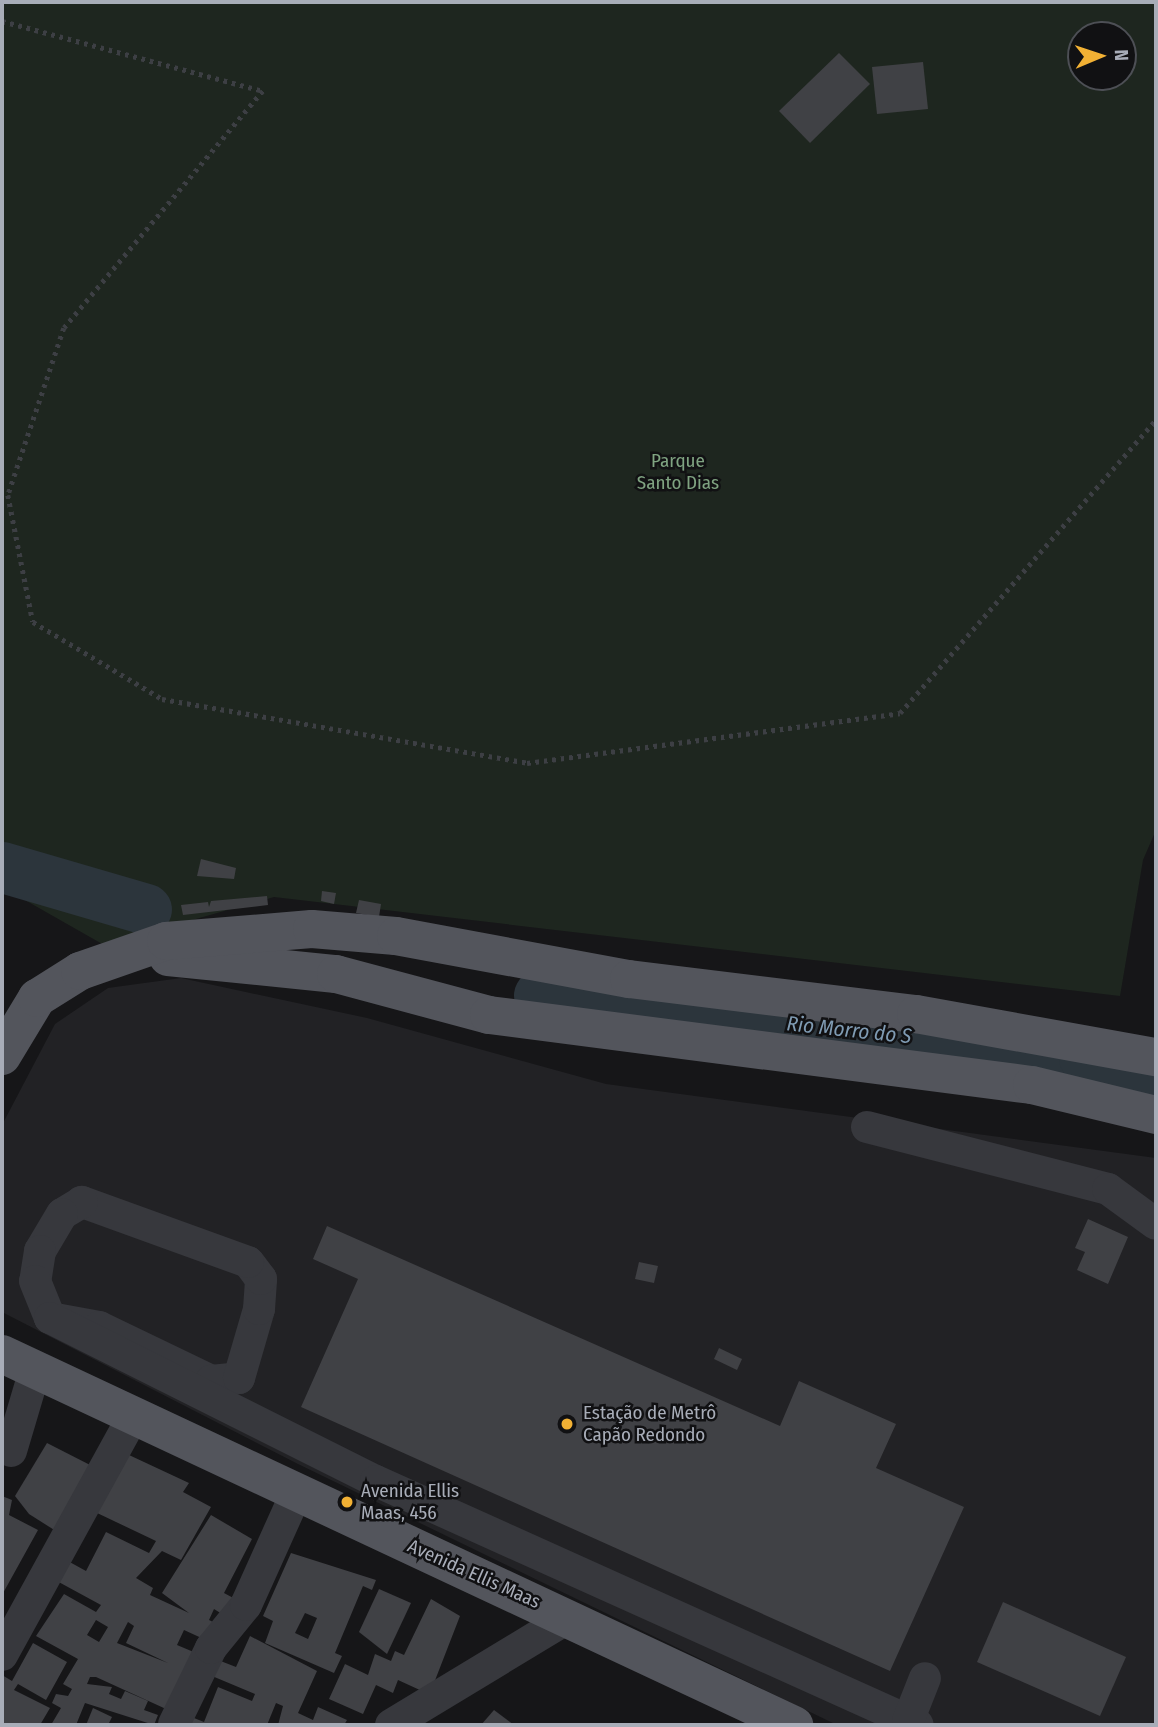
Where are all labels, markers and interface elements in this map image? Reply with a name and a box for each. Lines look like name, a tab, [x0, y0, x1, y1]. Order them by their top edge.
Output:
north arrow	[1067, 21, 1137, 91]
text: N	[1110, 49, 1133, 61]
park label: Parque Santo Dias	[637, 450, 719, 494]
water label: Rio Morro do S	[785, 1011, 913, 1049]
place label: Estação de Metrô Capão Redondo	[583, 1402, 716, 1446]
marker: Estação de Metrô Capão Redondo	[557, 1414, 577, 1434]
place label: Avenida Ellis Maas, 456	[361, 1480, 459, 1524]
marker: Avenida Ellis Maas, 456	[339, 1494, 355, 1510]
street label: Avenida Ellis Maas	[404, 1535, 544, 1613]

